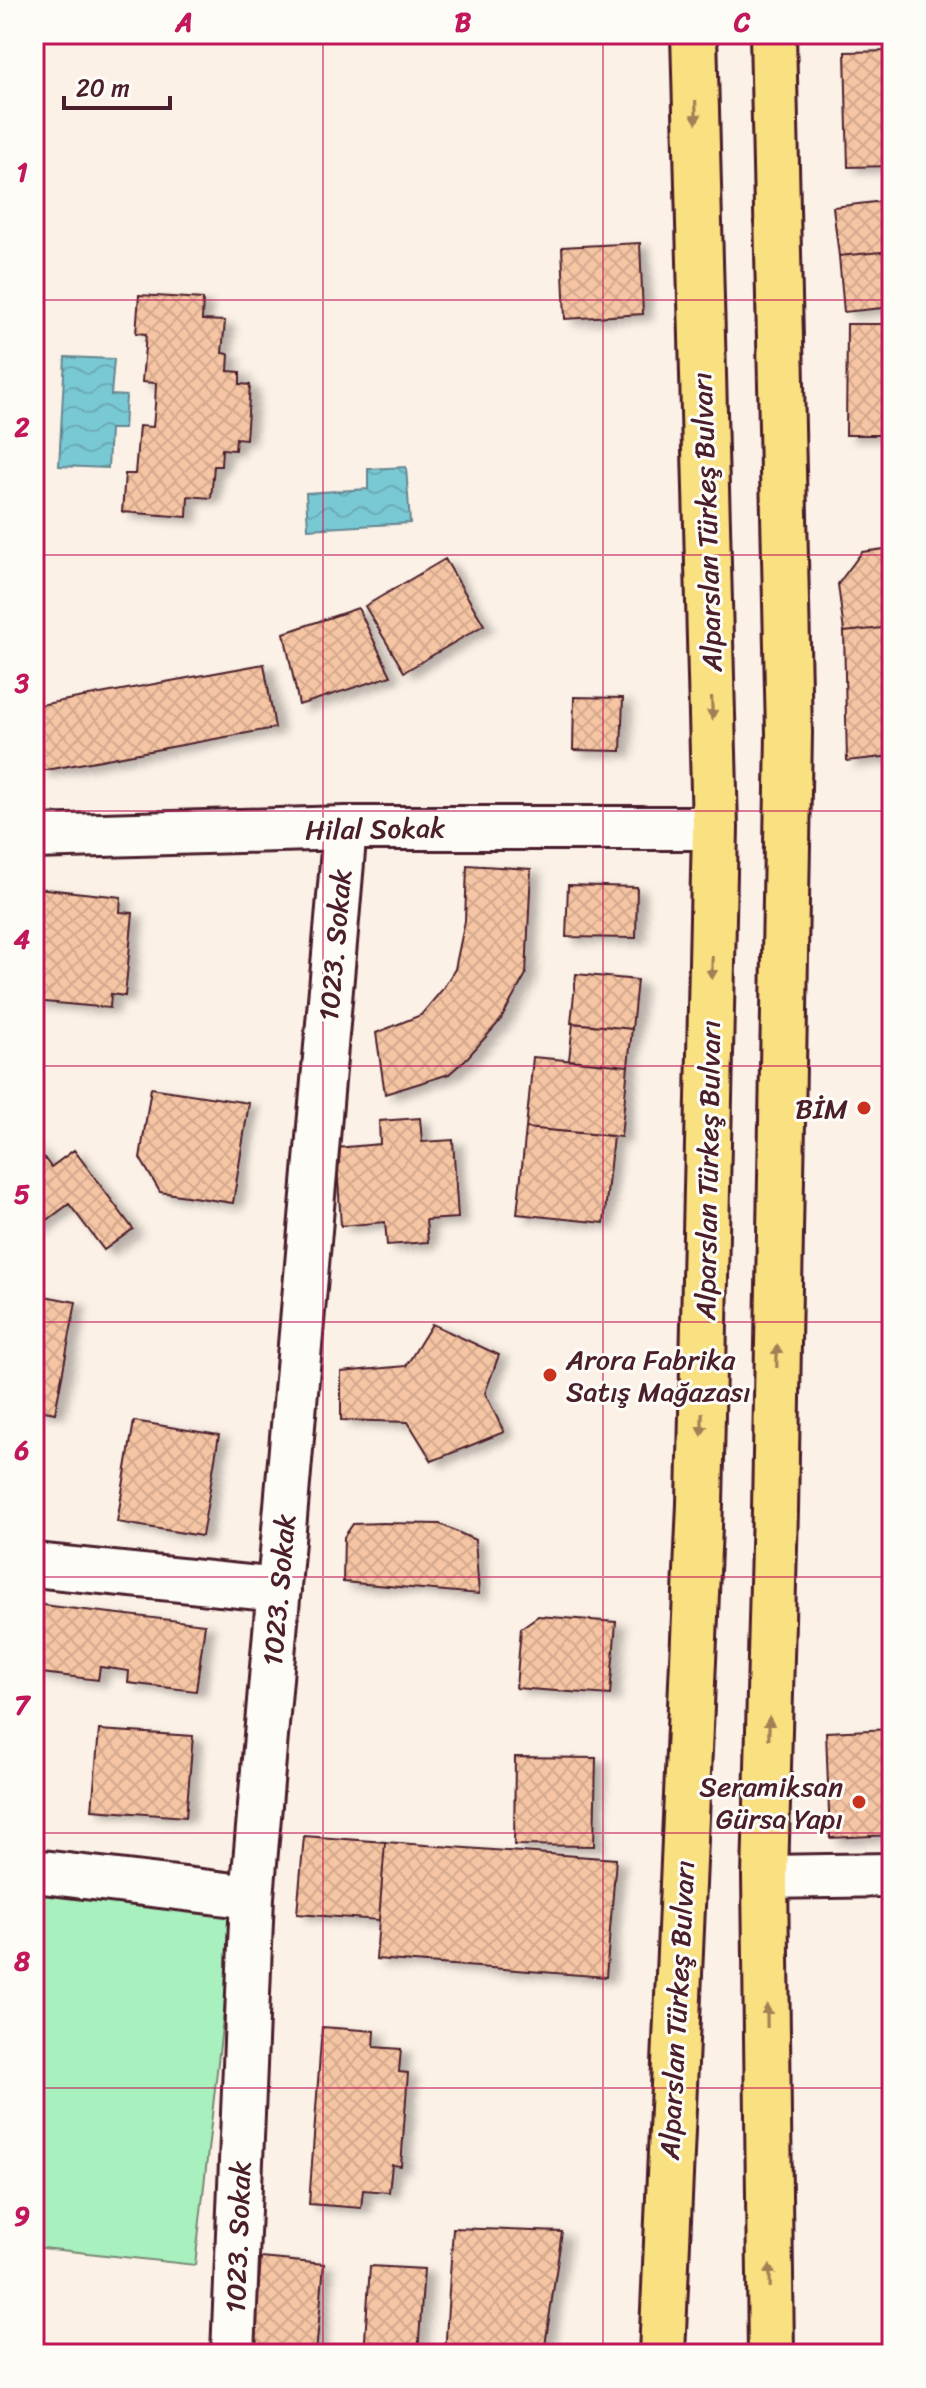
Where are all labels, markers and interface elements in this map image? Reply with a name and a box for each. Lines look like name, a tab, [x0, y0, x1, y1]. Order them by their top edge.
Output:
text: A	[174, 0, 193, 45]
text: B	[455, 0, 472, 45]
text: C	[733, 0, 751, 45]
scale bar	[64, 60, 170, 110]
text: 20 m	[76, 67, 130, 109]
one-way arrow	[689, 100, 702, 125]
text: 1	[16, 149, 28, 195]
street label: Alparslan Türkeş Bulvarı	[677, 371, 737, 674]
text: 2	[13, 404, 30, 450]
text: 3	[14, 660, 30, 706]
one-way arrow	[706, 696, 718, 721]
street label: Hilal Sokak	[305, 803, 446, 855]
street label: 1023. Sokak	[304, 867, 366, 1023]
text: 4	[14, 916, 30, 962]
one-way arrow	[706, 956, 719, 981]
street label: Alparslan Türkeş Bulvarı	[681, 1020, 735, 1321]
place label: BİM	[795, 1084, 848, 1133]
marker: BİM	[855, 1099, 873, 1117]
text: 5	[14, 1171, 30, 1217]
place label: Arora Fabrika Satış Mağazası	[565, 1335, 751, 1416]
one-way arrow	[771, 1343, 784, 1368]
marker: Arora Fabrika Satış Mağazası	[541, 1366, 559, 1384]
one-way arrow	[696, 1412, 708, 1437]
text: 6	[14, 1427, 30, 1473]
street label: 1023. Sokak	[248, 1512, 310, 1668]
text: 7	[15, 1682, 32, 1728]
one-way arrow	[762, 1715, 775, 1740]
place label: Seramiksan Gürsa Yapı	[699, 1762, 843, 1843]
marker: Seramiksan Gürsa Yapı	[850, 1793, 868, 1811]
street label: Alparslan Türkeş Bulvarı	[645, 1859, 709, 2162]
text: 8	[13, 1938, 30, 1984]
one-way arrow	[761, 2003, 773, 2028]
street label: 1023. Sokak	[211, 2160, 265, 2314]
text: 9	[14, 2193, 30, 2239]
one-way arrow	[764, 2263, 776, 2288]

